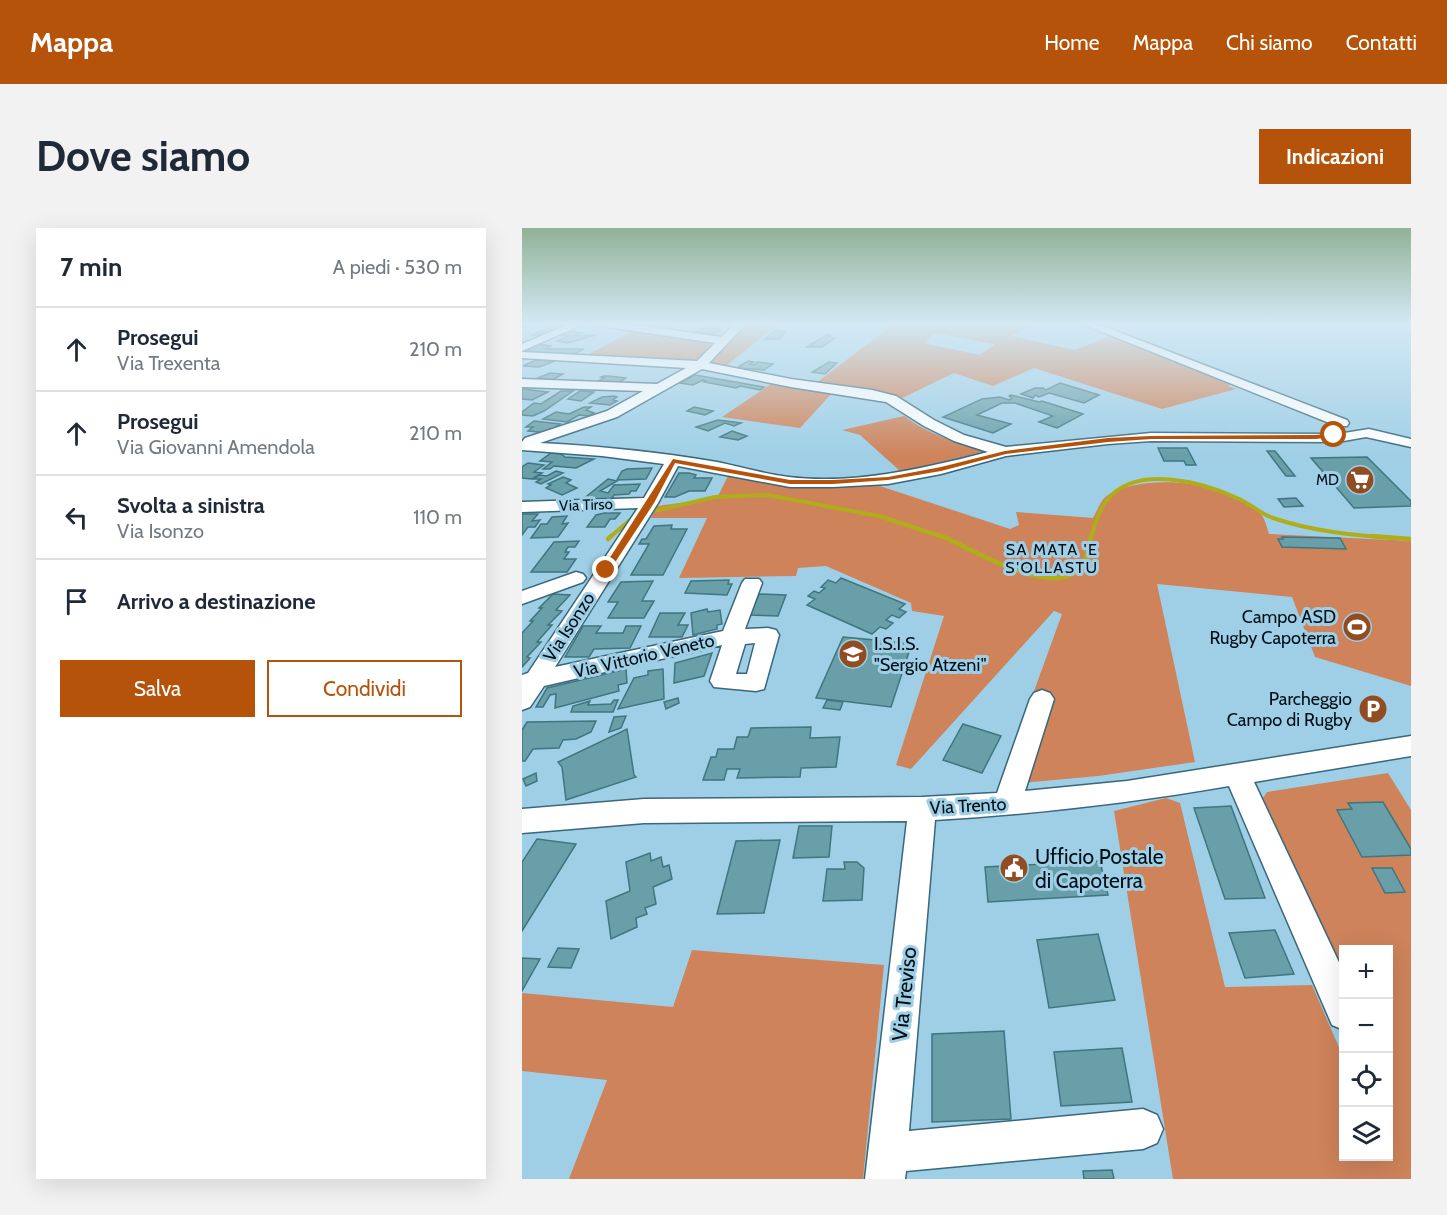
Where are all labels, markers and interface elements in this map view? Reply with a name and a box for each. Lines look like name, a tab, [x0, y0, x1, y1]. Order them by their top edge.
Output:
text: Mappa	[30, 25, 113, 59]
text: Home	[1044, 30, 1099, 55]
text: Mappa	[1132, 30, 1193, 55]
text: Chi siamo	[1226, 30, 1313, 55]
text: Contatti	[1346, 30, 1417, 55]
button: Indicazioni	[1259, 129, 1411, 184]
text: Dove siamo	[36, 130, 250, 182]
text: 7 min	[60, 251, 122, 283]
text: A piedi · 530 m	[333, 255, 462, 279]
text: Prosegui	[117, 324, 199, 351]
icon: ahead	[60, 333, 93, 366]
text: 210 m	[409, 337, 462, 361]
text: Via Trexenta	[117, 351, 220, 375]
text: Prosegui	[117, 408, 199, 435]
icon: ahead	[60, 417, 93, 450]
text: 210 m	[409, 421, 462, 445]
route start	[1320, 421, 1346, 447]
text: Via Giovanni Amendola	[117, 435, 315, 459]
supermarket icon: MD	[1344, 464, 1376, 496]
place label: MD	[1316, 471, 1339, 489]
text: Svolta a sinistra	[117, 492, 265, 519]
street label: Via Tirso	[559, 495, 613, 515]
icon: left	[60, 501, 93, 534]
text: 110 m	[413, 505, 462, 529]
text: Via Isonzo	[117, 519, 204, 543]
district label: SA MATA 'E S'OLLASTU	[1005, 540, 1099, 577]
route end	[592, 556, 618, 582]
icon: arrive	[60, 585, 93, 618]
text: Arrivo a destinazione	[117, 588, 315, 615]
street label: Via Isonzo	[538, 588, 600, 666]
place label: Campo ASD Rugby Capoterra	[1209, 606, 1336, 649]
sports icon: Campo ASD Rugby Capoterra	[1341, 611, 1373, 643]
street label: Via Vittorio Veneto	[572, 629, 717, 683]
place label: I.S.I.S. "Sergio Atzeni"	[874, 633, 987, 676]
school or university icon: I.S.I.S. "Sergio Atzeni"	[837, 638, 869, 670]
button: Salva	[60, 660, 255, 717]
button: Condividi	[267, 660, 462, 717]
place label: Parcheggio Campo di Rugby	[1227, 688, 1352, 731]
parking icon: Parcheggio Campo di Rugby	[1357, 693, 1389, 725]
street label: Via Trento	[929, 793, 1007, 819]
place label: Ufficio Postale di Capoterra	[1035, 844, 1164, 893]
public building icon: Ufficio Postale di Capoterra	[998, 852, 1030, 884]
map controls	[1339, 945, 1393, 1161]
button: +	[1339, 945, 1393, 999]
street label: Via Treviso	[887, 946, 921, 1042]
button: −	[1339, 999, 1393, 1053]
button: locate	[1339, 1053, 1393, 1107]
button: layers	[1339, 1107, 1393, 1161]

